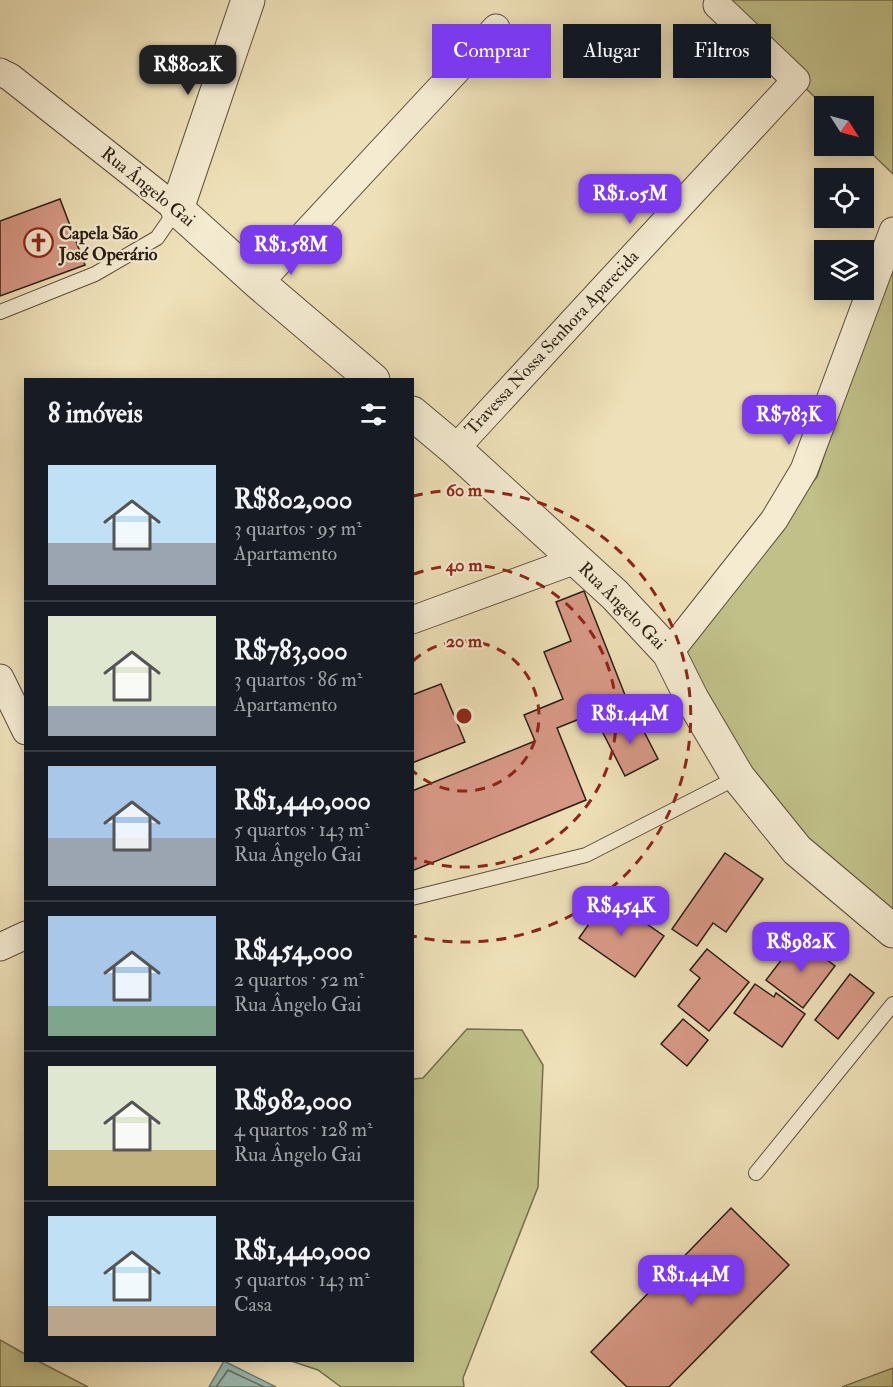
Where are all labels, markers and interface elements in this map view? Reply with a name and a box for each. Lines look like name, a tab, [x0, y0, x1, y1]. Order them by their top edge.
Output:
chip: Comprar	[432, 24, 551, 78]
chip: Alugar	[563, 24, 661, 78]
chip: Filtros	[673, 24, 771, 78]
pin: R$802K	[139, 45, 237, 96]
text: R$802K	[153, 52, 223, 77]
north arrow	[814, 96, 874, 156]
map controls	[814, 96, 874, 300]
street label: Rua Ângelo Gai	[96, 142, 200, 232]
button: locate	[814, 168, 874, 228]
pin: R$1.05M	[575, 174, 685, 225]
text: R$1.05M	[592, 181, 668, 206]
place label: Capela São José Operário	[58, 222, 158, 266]
pin: R$1.58M	[236, 225, 346, 276]
church icon: Capela São José Operário	[22, 227, 54, 259]
text: R$1.58M	[254, 232, 328, 257]
button: layers	[814, 240, 874, 300]
street label: Travessa Nossa Senhora Aparecida	[460, 245, 644, 440]
pin: R$783K	[740, 395, 838, 446]
text: 8 imóveis	[48, 398, 143, 430]
icon: filters	[357, 398, 390, 431]
text: R$783K	[756, 402, 822, 427]
text: 60 m	[446, 479, 483, 502]
text: R$802,000	[234, 484, 352, 516]
icon: home	[96, 489, 168, 561]
text: 3 quartos · 95 m²	[234, 516, 362, 541]
text: Apartamento	[234, 541, 337, 566]
text: 40 m	[445, 554, 483, 577]
street label: Rua Ângelo Gai	[573, 557, 671, 655]
text: 20 m	[446, 630, 483, 653]
text: R$783,000	[234, 635, 348, 667]
icon: home	[96, 640, 168, 712]
text: 3 quartos · 86 m²	[234, 667, 362, 692]
text: Apartamento	[234, 692, 337, 717]
pin: R$1.44M	[575, 694, 685, 745]
text: R$1.44M	[591, 701, 669, 726]
centre of rings	[454, 706, 474, 726]
text: R$1,440,000	[234, 785, 371, 817]
icon: home	[96, 790, 168, 862]
text: 5 quartos · 143 m²	[234, 817, 370, 842]
text: Rua Ângelo Gai	[234, 842, 361, 867]
pin: R$454K	[572, 886, 670, 937]
text: R$454K	[586, 893, 656, 918]
pin: R$982K	[752, 922, 850, 973]
text: R$982K	[766, 929, 836, 954]
text: R$454,000	[234, 935, 353, 967]
icon: home	[96, 940, 168, 1012]
text: 2 quartos · 52 m²	[234, 967, 364, 992]
text: Rua Ângelo Gai	[234, 992, 361, 1017]
text: R$982,000	[234, 1085, 352, 1117]
icon: home	[96, 1090, 168, 1162]
text: 4 quartos · 128 m²	[234, 1117, 373, 1142]
text: Rua Ângelo Gai	[234, 1142, 361, 1167]
text: R$1,440,000	[234, 1235, 371, 1267]
icon: home	[96, 1240, 168, 1312]
pin: R$1.44M	[636, 1255, 746, 1306]
text: R$1.44M	[652, 1262, 730, 1287]
text: 5 quartos · 143 m²	[234, 1267, 370, 1292]
text: Casa	[234, 1292, 272, 1317]

